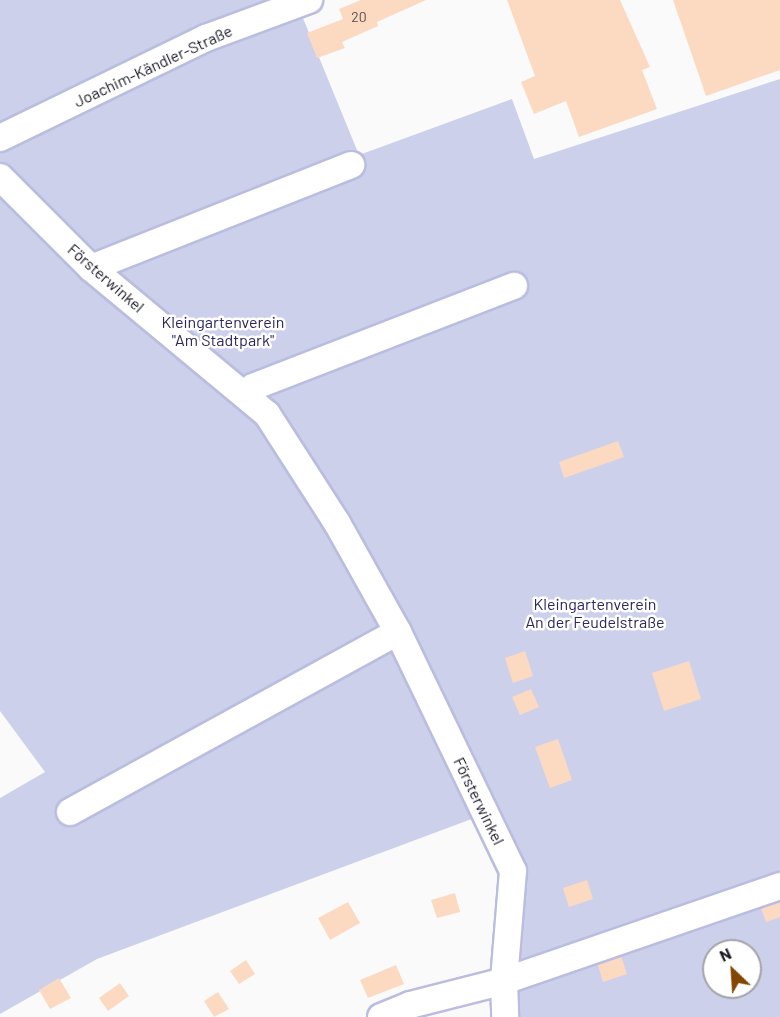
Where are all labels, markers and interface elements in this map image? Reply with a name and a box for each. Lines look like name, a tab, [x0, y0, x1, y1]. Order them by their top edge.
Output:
house number: 20	[351, 9, 367, 25]
street label: Joachim-Kändler-Straße	[71, 21, 235, 111]
street label: Försterwinkel	[64, 240, 148, 316]
park label: Kleingartenverein "Am Stadtpark"	[162, 312, 284, 350]
park label: Kleingartenverein An der Feudelstraße	[525, 594, 665, 632]
street label: Försterwinkel	[450, 754, 508, 848]
north arrow	[702, 939, 762, 999]
text: N	[716, 943, 734, 965]

